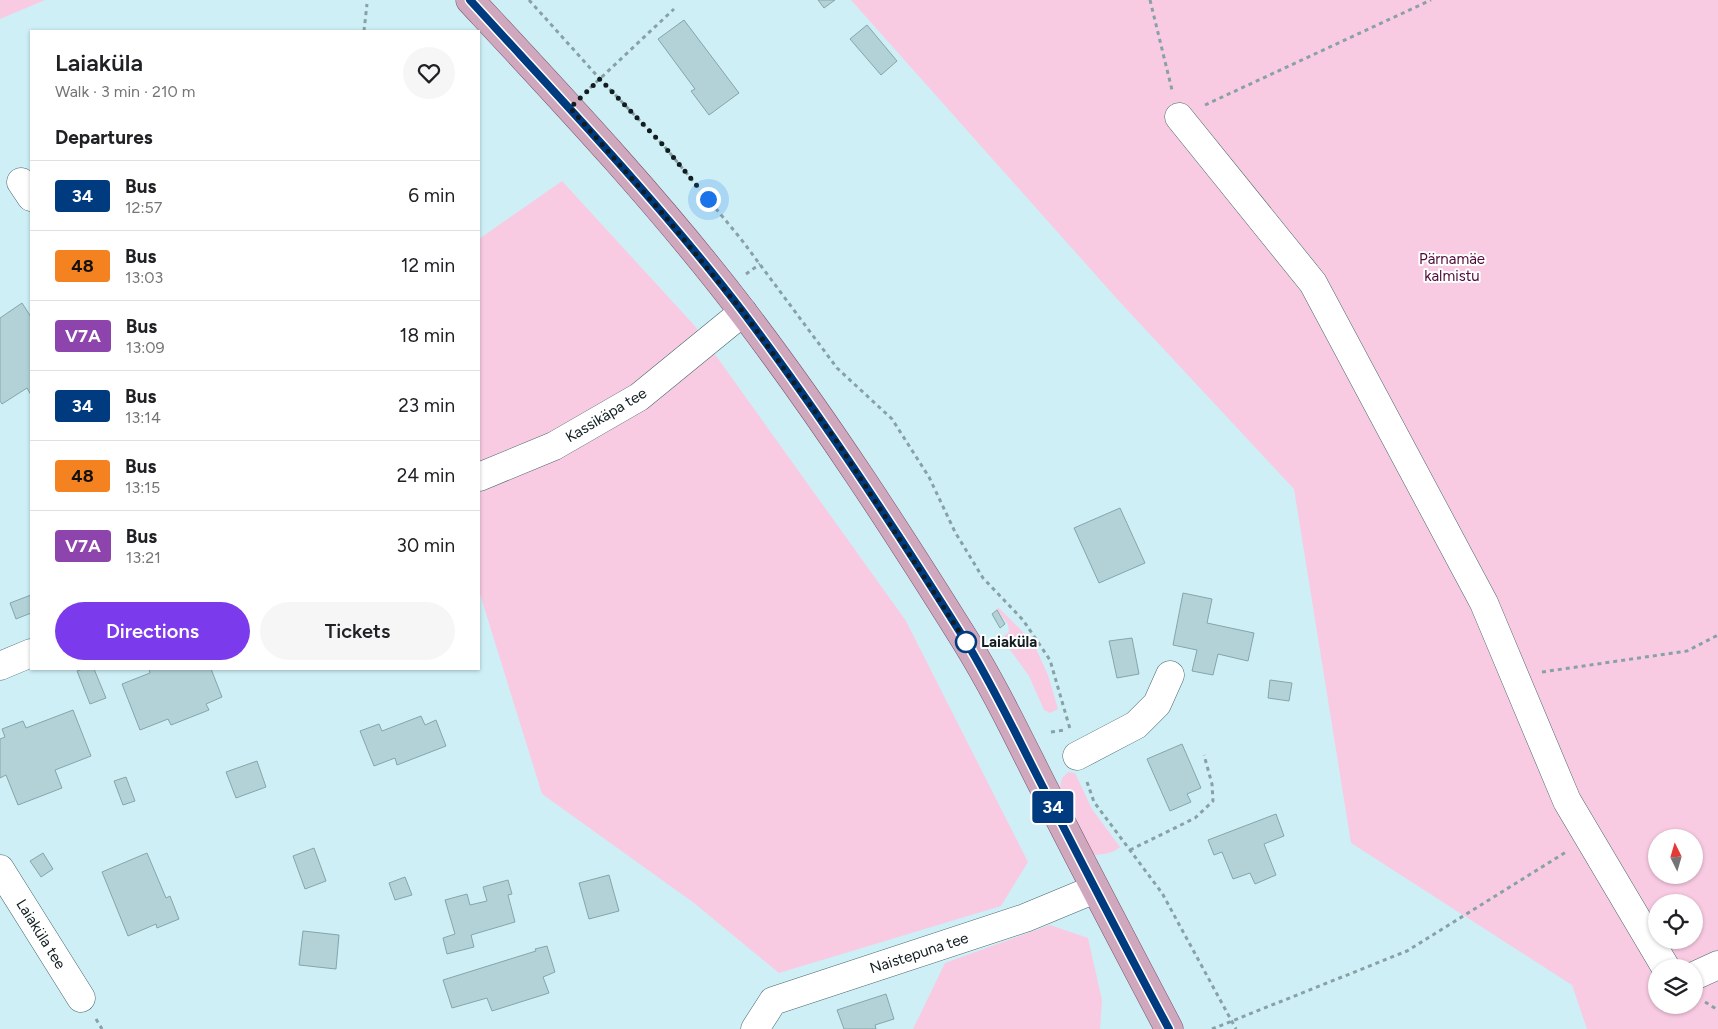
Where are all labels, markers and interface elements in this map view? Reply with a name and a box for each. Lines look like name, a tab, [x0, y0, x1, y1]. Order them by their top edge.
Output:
button: heart	[403, 47, 455, 99]
text: Laiaküla	[55, 48, 143, 77]
text: Walk · 3 min · 210 m	[55, 82, 195, 101]
text: Departures	[55, 126, 153, 149]
text: Bus	[125, 175, 156, 198]
text: 6 min	[408, 184, 455, 207]
text: 34	[72, 185, 93, 207]
your location	[696, 187, 721, 212]
text: 12:57	[125, 198, 162, 217]
text: Bus	[125, 245, 156, 268]
park label: Pärnamäe kalmistu	[1419, 250, 1485, 285]
text: 12 min	[401, 254, 455, 277]
text: 48	[71, 255, 94, 277]
text: 13:03	[125, 268, 163, 287]
text: Bus	[126, 315, 157, 338]
text: 18 min	[400, 324, 455, 347]
text: V7A	[65, 325, 101, 347]
text: 13:09	[126, 338, 165, 357]
street label: Kassikäpa tee	[562, 384, 650, 446]
text: Bus	[125, 385, 156, 408]
text: 23 min	[398, 394, 455, 417]
text: 34	[72, 395, 93, 417]
text: 13:14	[125, 408, 161, 427]
text: Bus	[125, 455, 156, 478]
text: 24 min	[397, 464, 455, 487]
text: 48	[71, 465, 94, 487]
text: 13:15	[125, 478, 160, 497]
text: Bus	[126, 525, 157, 548]
text: 30 min	[397, 534, 455, 557]
text: V7A	[65, 535, 101, 557]
text: 13:21	[126, 548, 161, 567]
button: Directions	[55, 602, 250, 660]
button: Tickets	[260, 602, 455, 660]
marker: Laiaküla	[955, 631, 977, 653]
place label: Laiaküla	[981, 633, 1037, 651]
line badge: 34	[1030, 791, 1076, 823]
text: 34	[1042, 796, 1064, 818]
north arrow	[1648, 829, 1702, 884]
map controls	[1648, 829, 1703, 1014]
button: locate	[1648, 894, 1703, 949]
street label: Laiaküla tee	[12, 896, 70, 972]
street label: Naistepuna tee	[867, 929, 971, 977]
button: layers	[1648, 959, 1703, 1014]

